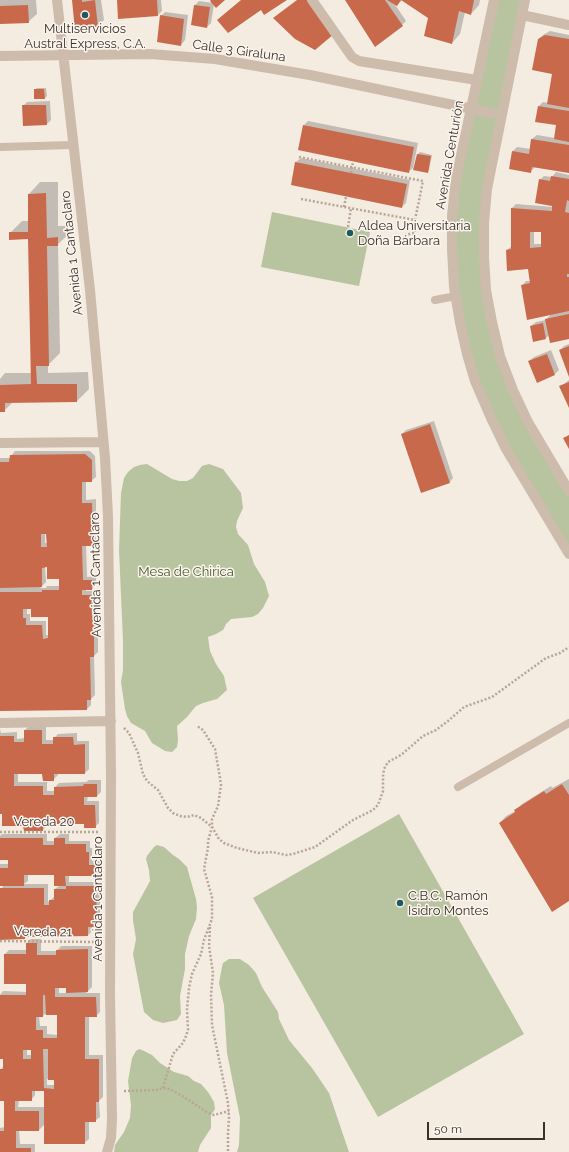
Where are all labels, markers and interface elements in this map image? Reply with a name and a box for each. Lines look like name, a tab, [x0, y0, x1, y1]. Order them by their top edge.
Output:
marker: Multiservicios Austral Express, C.A.	[80, 10, 90, 20]
place label: Multiservicios Austral Express, C.A.	[24, 21, 146, 52]
street label: Calle 3 Giraluna	[191, 37, 287, 65]
street label: Avenida Centurión	[433, 99, 467, 211]
street label: Avenida 1 Cantaclaro	[58, 190, 86, 316]
place label: Aldea Universitaria Doña Bárbara	[358, 218, 471, 249]
marker: Aldea Universitaria Doña Bárbara	[345, 228, 355, 238]
street label: Avenida 1 Cantaclaro	[87, 512, 105, 638]
park label: Mesa de Chirica	[138, 564, 234, 580]
street label: Vereda 20	[14, 814, 74, 830]
street label: Avenida 1 Cantaclaro	[90, 836, 106, 962]
place label: C.B.C. Ramón Isidro Montes	[408, 888, 488, 919]
marker: C.B.C. Ramón Isidro Montes	[395, 898, 405, 908]
street label: Vereda 21	[14, 924, 72, 940]
scale bar	[429, 1114, 547, 1140]
text: 50 m	[434, 1122, 462, 1136]

